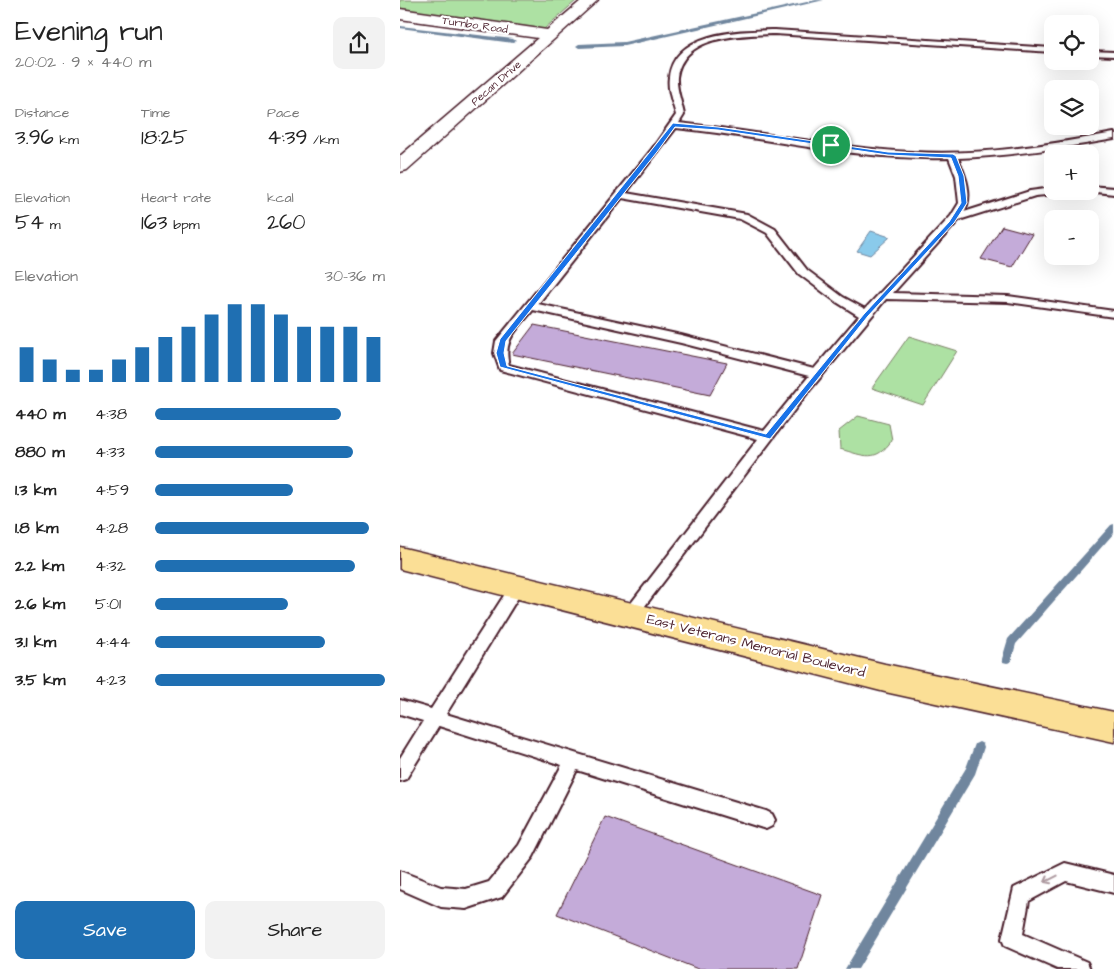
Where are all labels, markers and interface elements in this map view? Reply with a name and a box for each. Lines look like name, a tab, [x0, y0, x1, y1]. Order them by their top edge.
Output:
text: Evening run	[15, 12, 163, 51]
street label: Turnbo Road	[441, 13, 509, 37]
map controls	[1044, 15, 1099, 265]
button: locate	[1044, 15, 1099, 70]
button: share	[333, 17, 385, 69]
text: 20:02 · 9 × 440 m	[15, 51, 151, 73]
street label: Pecan Drive	[468, 57, 524, 109]
button: layers	[1044, 80, 1099, 135]
text: Distance	[15, 103, 69, 123]
text: Time	[141, 103, 170, 123]
text: Pace	[267, 103, 299, 123]
text: 3.96	[15, 123, 54, 152]
text: 18:25	[141, 123, 188, 152]
text: 4:39	[267, 123, 307, 152]
pin	[810, 124, 852, 166]
text: km	[54, 130, 79, 150]
text: /km	[307, 130, 339, 150]
icon: arrive	[817, 131, 845, 159]
button: +	[1044, 145, 1099, 200]
text: Elevation	[15, 188, 70, 208]
text: Heart rate	[141, 188, 211, 208]
text: kcal	[267, 188, 294, 208]
text: 54	[15, 208, 44, 237]
text: 163	[141, 208, 168, 237]
text: 260	[267, 208, 305, 237]
button: −	[1044, 210, 1099, 265]
text: m	[44, 215, 61, 235]
text: bpm	[168, 215, 200, 235]
text: Elevation	[15, 265, 78, 287]
text: 30–36 m	[325, 265, 385, 287]
text: 440 m	[15, 403, 66, 425]
text: 4:38	[95, 403, 127, 425]
text: 880 m	[15, 441, 65, 463]
text: 4:33	[95, 441, 125, 463]
text: 1.3 km	[15, 479, 56, 501]
text: 4:59	[95, 479, 129, 501]
text: 1.8 km	[15, 517, 58, 539]
text: 4:28	[95, 517, 128, 539]
text: 2.2 km	[15, 555, 64, 577]
text: 4:32	[95, 555, 126, 577]
text: 2.6 km	[15, 593, 65, 615]
text: 5:01	[95, 593, 121, 615]
street label: East Veterans Memorial Boulevard	[645, 609, 867, 683]
text: 3.1 km	[15, 631, 56, 653]
text: 4:44	[95, 631, 130, 653]
text: 3.5 km	[15, 669, 65, 691]
text: 4:23	[95, 669, 126, 691]
one-way arrow	[1044, 875, 1059, 884]
button: Save	[15, 901, 195, 959]
button: Share	[205, 901, 385, 959]

